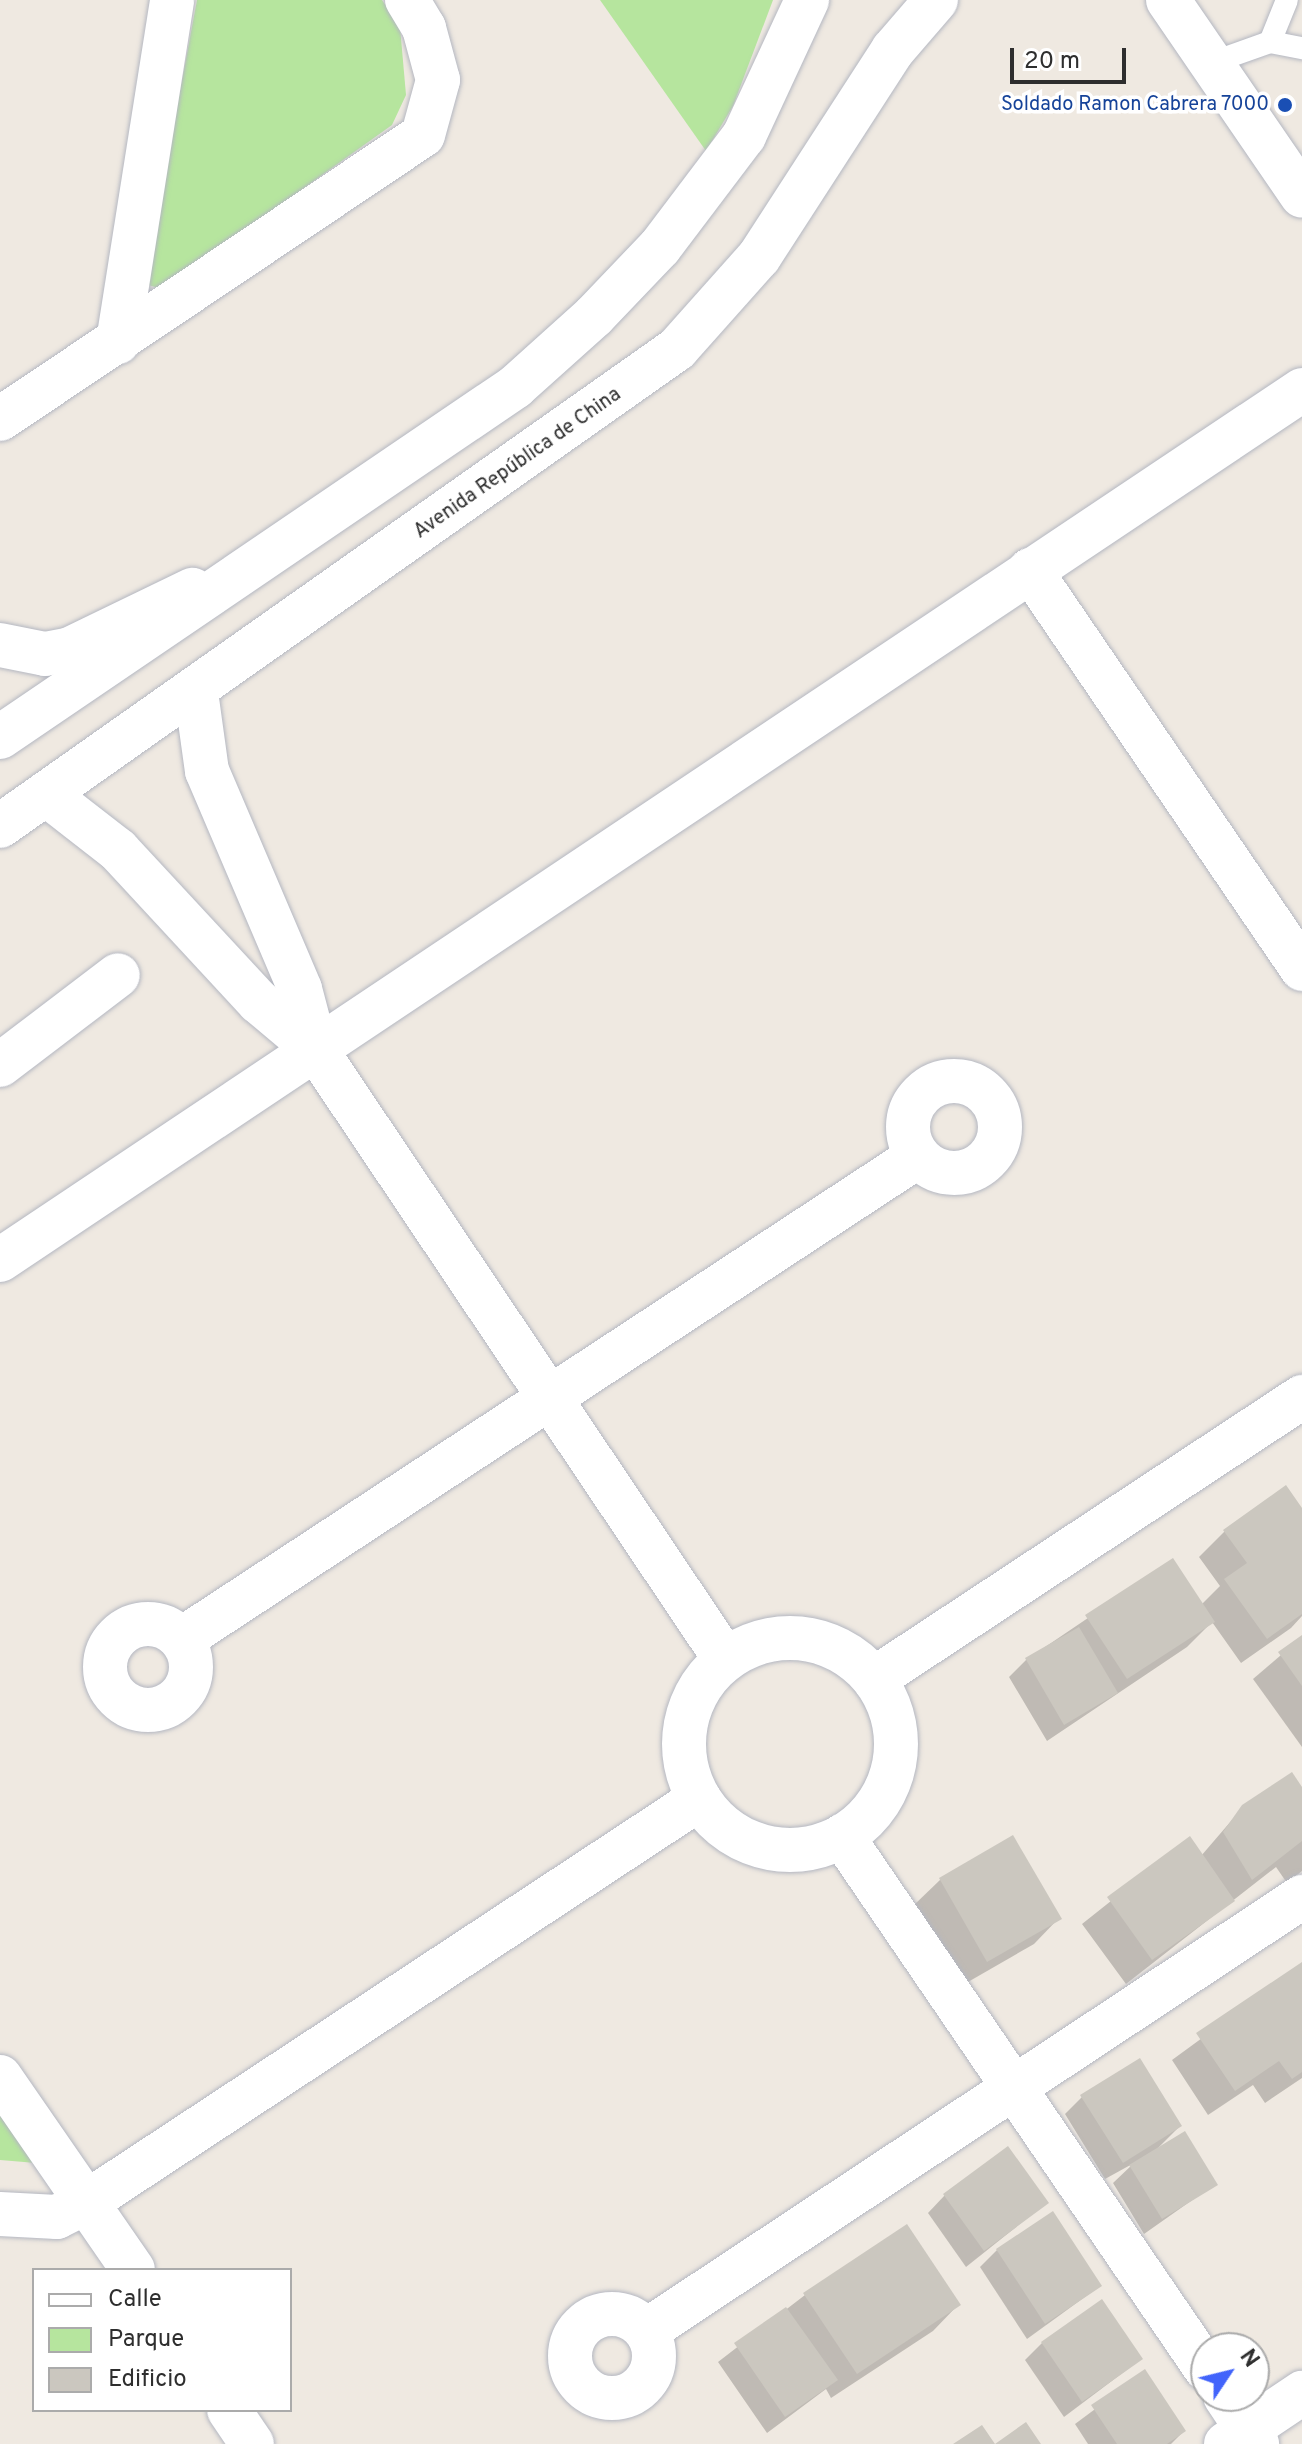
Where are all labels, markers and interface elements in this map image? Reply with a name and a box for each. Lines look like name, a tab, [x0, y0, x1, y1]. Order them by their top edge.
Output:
scale bar	[1014, 32, 1130, 82]
text: 20 m	[1024, 47, 1080, 77]
place label: Soldado Ramon Cabrera 7000	[1000, 93, 1269, 117]
marker: Soldado Ramon Cabrera 7000	[1276, 96, 1294, 114]
street label: Avenida República de China	[410, 383, 626, 545]
legend	[32, 2268, 292, 2412]
text: Calle	[108, 2285, 162, 2315]
text: Parque	[108, 2325, 184, 2355]
north arrow	[1190, 2332, 1270, 2412]
text: N	[1233, 2345, 1264, 2373]
text: Edificio	[108, 2365, 187, 2395]

